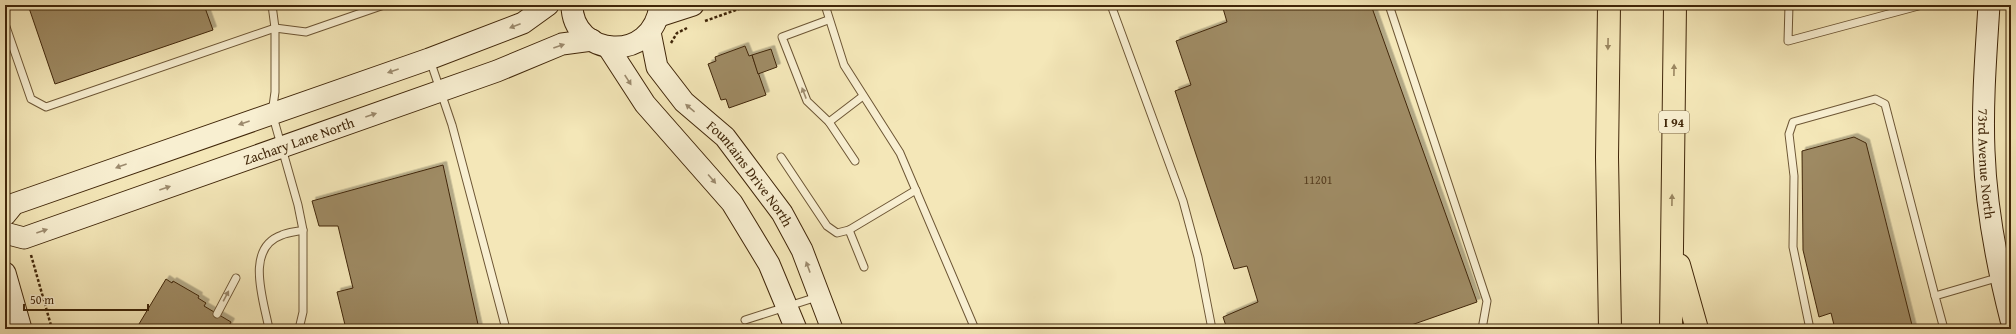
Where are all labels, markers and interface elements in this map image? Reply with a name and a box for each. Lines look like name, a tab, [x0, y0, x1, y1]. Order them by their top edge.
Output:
one-way arrow	[509, 24, 521, 30]
one-way arrow	[1605, 38, 1611, 51]
one-way arrow	[553, 43, 565, 49]
one-way arrow	[1671, 63, 1677, 76]
one-way arrow	[387, 69, 399, 75]
one-way arrow	[624, 75, 632, 85]
one-way arrow	[800, 87, 806, 99]
one-way arrow	[685, 103, 696, 112]
street label: 73rd Avenue North	[1973, 108, 2000, 220]
road number: I 94	[1659, 111, 1689, 133]
street label: Zachary Lane North	[241, 112, 357, 170]
one-way arrow	[366, 112, 378, 118]
street label: Fountains Drive North	[703, 116, 798, 231]
one-way arrow	[238, 120, 250, 126]
one-way arrow	[115, 163, 127, 169]
house number: 11201	[1304, 171, 1333, 188]
one-way arrow	[707, 174, 716, 185]
one-way arrow	[159, 184, 171, 190]
one-way arrow	[1669, 193, 1675, 206]
one-way arrow	[37, 228, 49, 234]
one-way arrow	[804, 260, 810, 272]
scale bar	[24, 286, 148, 312]
one-way arrow	[223, 290, 230, 302]
text: 50 m	[30, 291, 54, 308]

